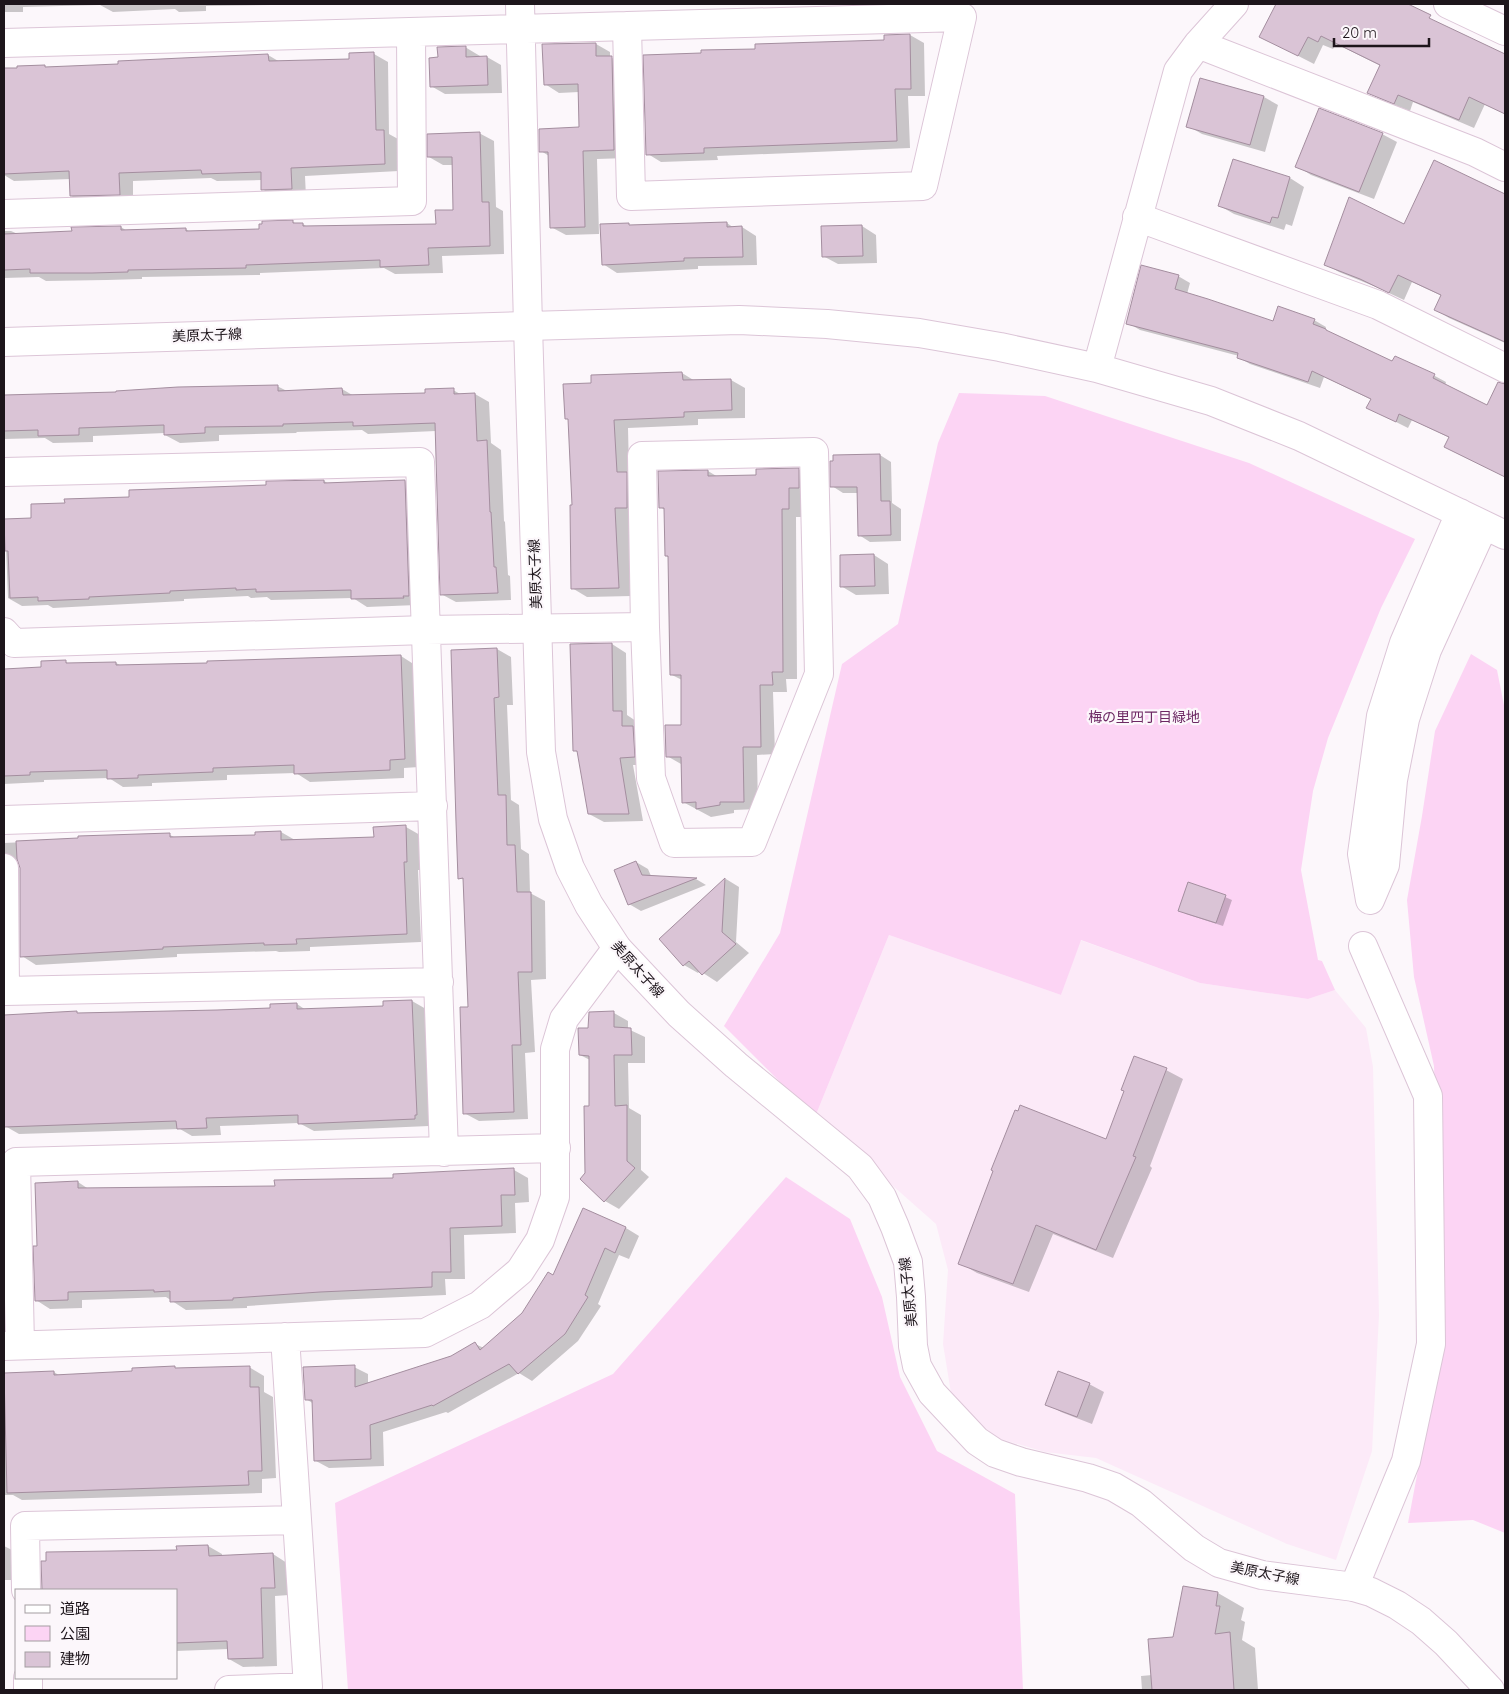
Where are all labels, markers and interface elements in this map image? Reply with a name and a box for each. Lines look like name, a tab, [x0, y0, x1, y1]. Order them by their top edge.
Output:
scale bar	[1334, 15, 1429, 47]
text: 20 m	[1342, 23, 1377, 42]
street label: 美原太子線	[172, 325, 242, 345]
street label: 美原太子線	[525, 539, 545, 609]
park label: 梅の里四丁目緑地	[1088, 708, 1200, 726]
street label: 美原太子線	[608, 937, 668, 1001]
street label: 美原太子線	[895, 1256, 921, 1328]
street label: 美原太子線	[1229, 1557, 1301, 1589]
legend	[15, 1589, 178, 1679]
text: 道路	[60, 1599, 90, 1618]
text: 公園	[60, 1624, 90, 1643]
text: 建物	[60, 1649, 90, 1668]

